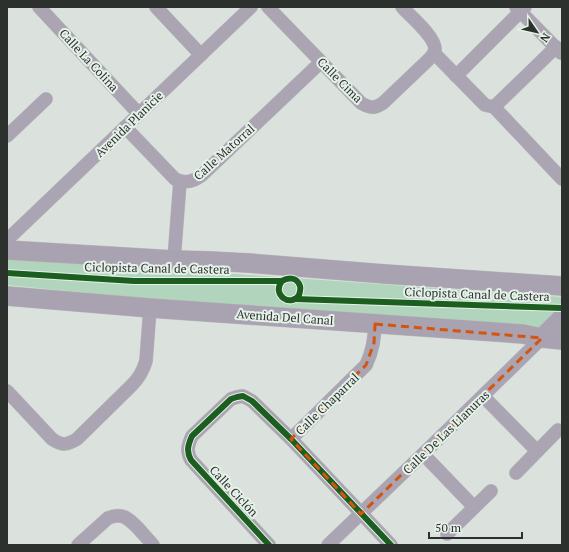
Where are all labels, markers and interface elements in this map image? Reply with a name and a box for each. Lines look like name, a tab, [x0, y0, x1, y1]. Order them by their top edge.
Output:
north arrow	[517, 12, 557, 52]
street label: Calle La Colina	[56, 26, 122, 94]
text: N	[537, 30, 553, 46]
street label: Calle Cima	[314, 54, 366, 106]
street label: Avenida Planicie	[92, 88, 166, 160]
street label: Calle Matorral	[191, 121, 258, 183]
street label: Ciclopista Canal de Castera	[84, 259, 230, 277]
street label: Ciclopista Canal de Castera	[404, 284, 550, 304]
street label: Avenida Del Canal	[236, 306, 334, 328]
street label: Calle Chaparral	[292, 370, 362, 438]
street label: Calle De Las Llanuras	[400, 387, 492, 477]
street label: Calle Ciclón	[207, 462, 261, 520]
scale bar	[429, 514, 522, 540]
text: 50 m	[435, 520, 462, 535]

